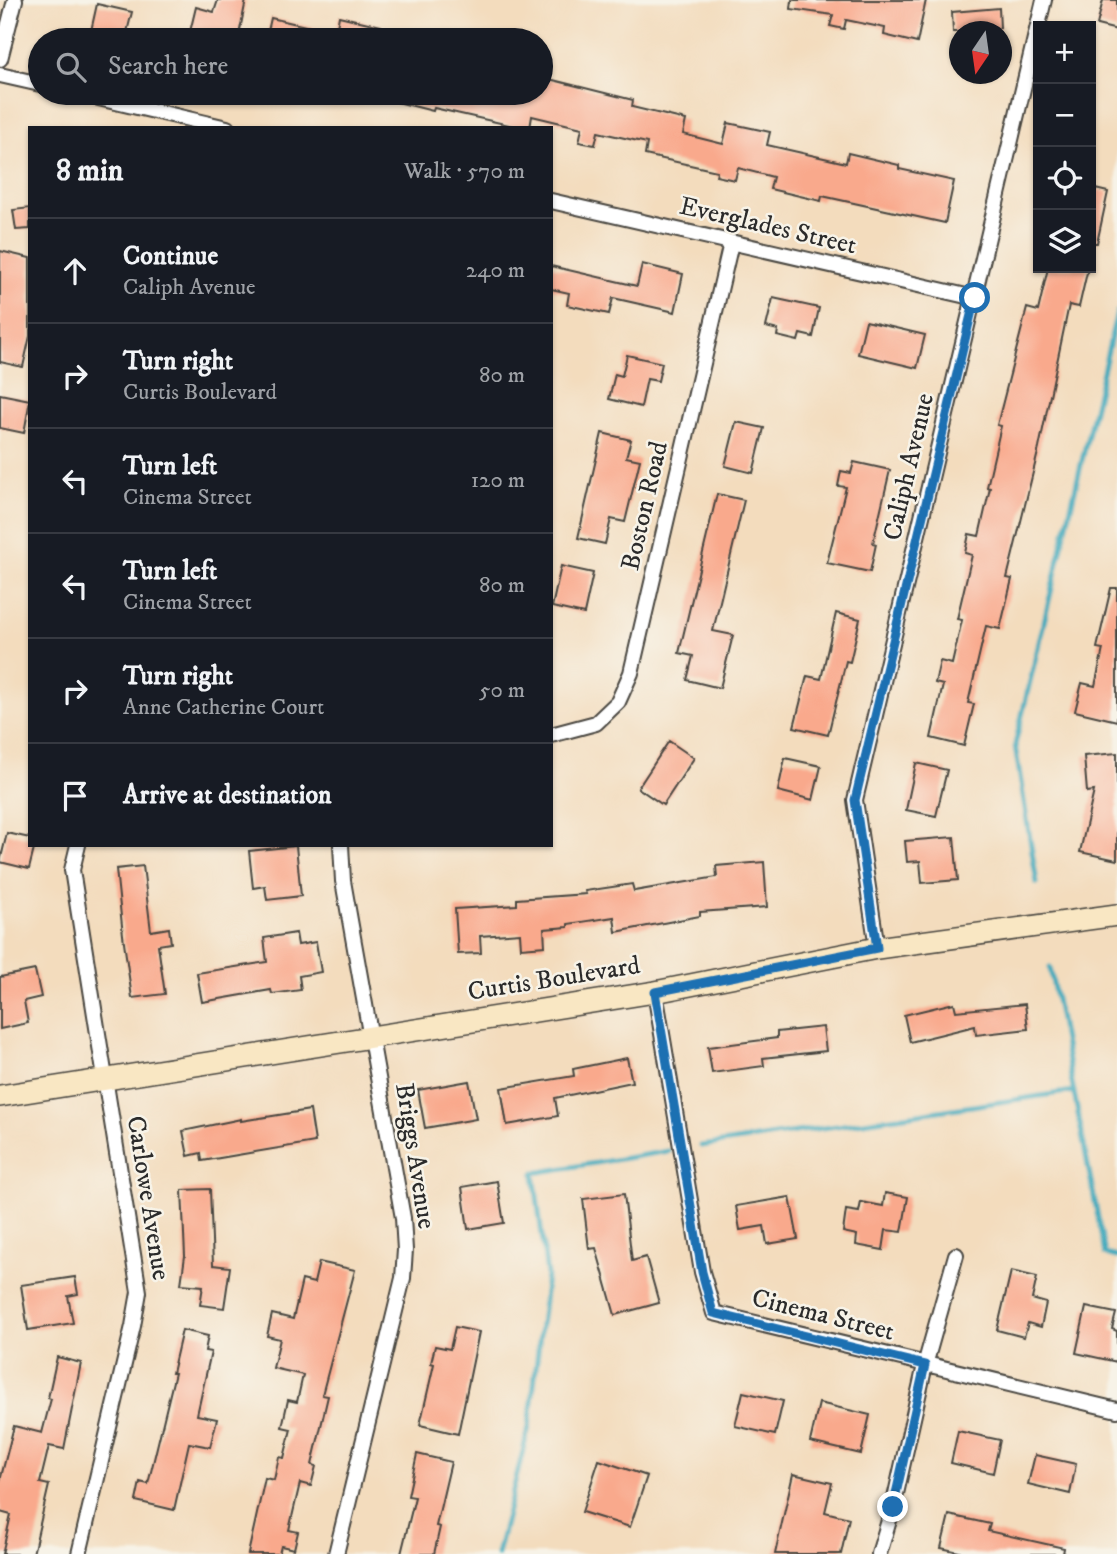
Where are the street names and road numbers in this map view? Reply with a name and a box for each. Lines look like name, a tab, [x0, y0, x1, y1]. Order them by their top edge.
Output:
street label: Everglades Street	[676, 190, 860, 262]
street label: Caliph Avenue	[876, 390, 942, 544]
street label: Boston Road	[614, 438, 676, 574]
street label: Curtis Boulevard	[465, 949, 643, 1009]
street label: Briggs Avenue	[387, 1081, 443, 1231]
street label: Carlowe Avenue	[119, 1113, 177, 1283]
street label: Cinema Street	[748, 1281, 898, 1349]

